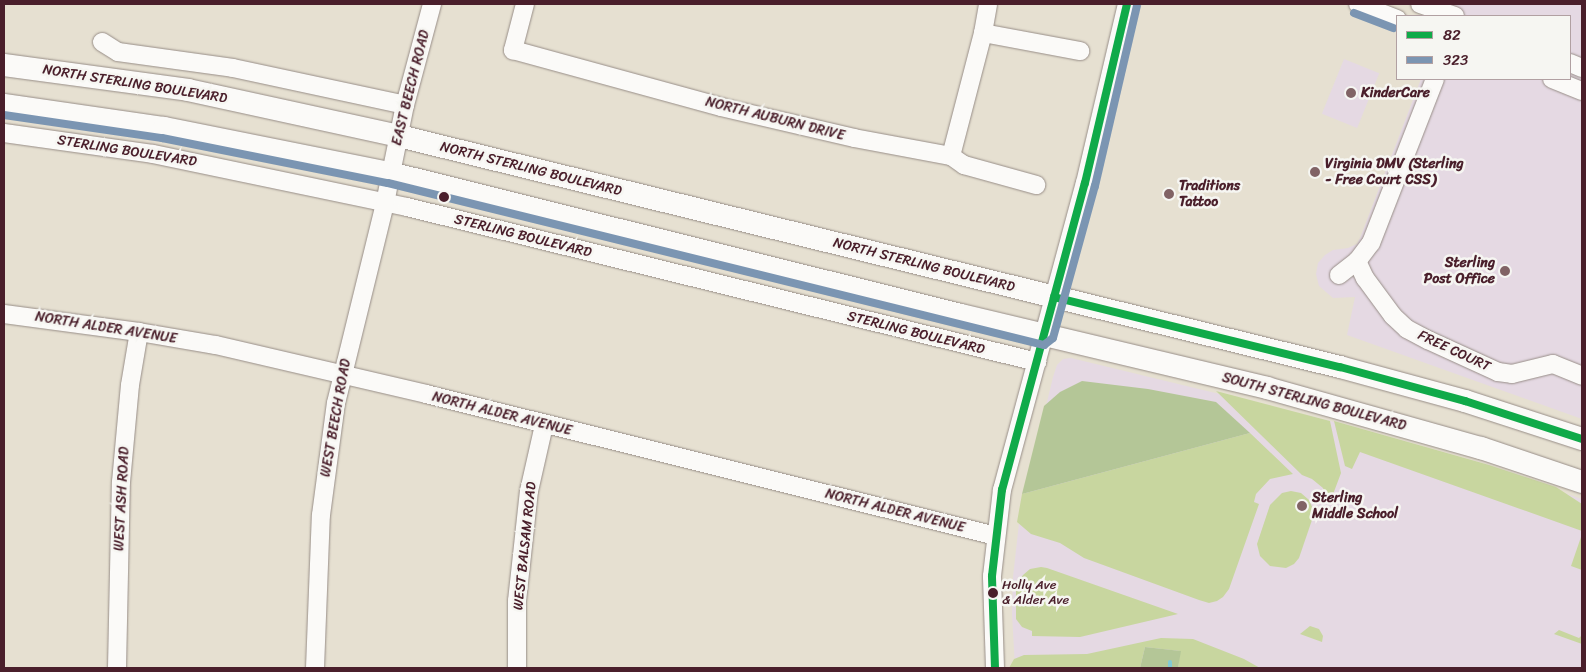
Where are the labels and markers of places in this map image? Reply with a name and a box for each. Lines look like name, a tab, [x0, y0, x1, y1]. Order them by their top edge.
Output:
place label: KinderCare	[1361, 85, 1430, 101]
marker: KinderCare	[1345, 87, 1357, 99]
place label: Virginia DMV (Sterling - Free Court CSS)	[1325, 156, 1464, 188]
marker: Virginia DMV (Sterling - Free Court CSS)	[1309, 166, 1321, 178]
place label: Traditions Tattoo	[1179, 178, 1240, 210]
marker: Traditions Tattoo	[1163, 188, 1175, 200]
unlabelled marker	[439, 192, 449, 202]
place label: Sterling Post Office	[1424, 255, 1495, 288]
marker: Sterling Post Office	[1499, 265, 1511, 277]
place label: Sterling Middle School	[1312, 490, 1398, 522]
marker: Sterling Middle School	[1296, 500, 1308, 512]
place label: Holly Ave & Alder Ave	[1002, 578, 1069, 609]
marker: Holly Ave & Alder Ave	[988, 588, 998, 598]

